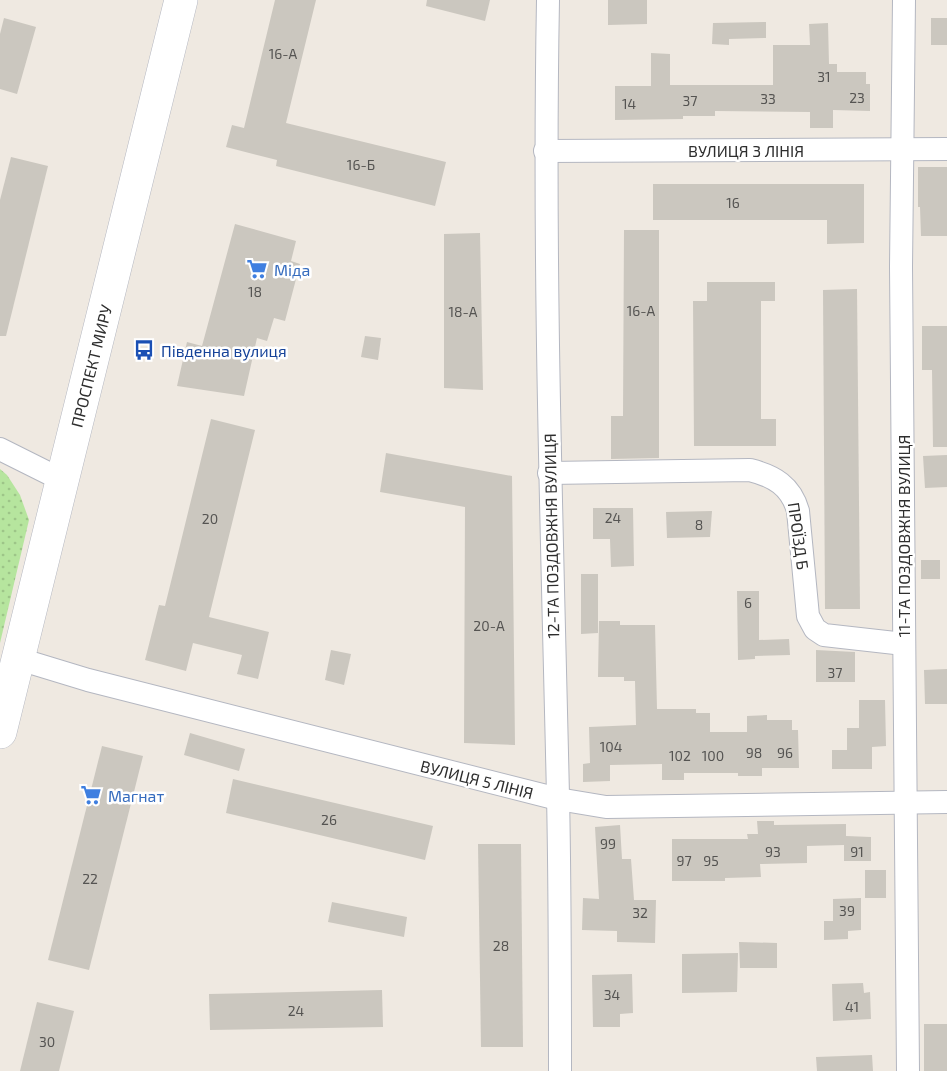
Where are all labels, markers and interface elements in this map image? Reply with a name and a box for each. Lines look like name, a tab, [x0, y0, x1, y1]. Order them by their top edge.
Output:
house number: 16-А	[269, 45, 298, 62]
house number: 31	[817, 68, 831, 85]
house number: 23	[849, 89, 865, 106]
house number: 33	[760, 90, 776, 107]
house number: 37	[683, 92, 697, 109]
house number: 14	[622, 95, 636, 112]
street label: ВУЛИЦЯ 3 ЛІНІЯ	[688, 141, 804, 160]
house number: 16-Б	[347, 156, 375, 173]
house number: 16	[726, 194, 740, 211]
supermarket icon: Міда	[245, 257, 269, 281]
place label: Міда	[274, 260, 310, 279]
house number: 18	[248, 283, 262, 300]
house number: 16-А	[627, 302, 656, 319]
street label: ПРОСПЕКТ МИРУ	[67, 303, 115, 429]
house number: 18-А	[448, 303, 478, 320]
bus stop icon: Південна вулиця	[132, 338, 156, 362]
place label: Південна вулиця	[161, 341, 287, 361]
street label: 12-ТА ПОЗДОВЖНЯ ВУЛИЦЯ	[540, 433, 562, 639]
street label: 11-ТА ПОЗДОВЖНЯ ВУЛИЦЯ	[894, 435, 913, 637]
street label: ПРОЇЗД Б	[785, 501, 813, 571]
house number: 24	[605, 509, 621, 526]
house number: 20	[202, 510, 218, 527]
house number: 8	[695, 516, 703, 533]
house number: 6	[744, 594, 752, 611]
house number: 20-А	[473, 617, 505, 634]
house number: 37	[828, 664, 842, 681]
house number: 104	[600, 738, 622, 755]
house number: 98	[746, 744, 762, 761]
house number: 96	[777, 744, 793, 761]
house number: 102	[669, 747, 691, 764]
house number: 100	[702, 747, 724, 764]
street label: ВУЛИЦЯ 5 ЛІНІЯ	[419, 756, 535, 802]
supermarket icon: Магнат	[79, 783, 103, 807]
place label: Магнат	[108, 786, 164, 805]
house number: 26	[321, 811, 337, 828]
house number: 99	[600, 835, 616, 852]
house number: 93	[765, 843, 781, 860]
house number: 91	[850, 843, 864, 860]
house number: 97	[676, 852, 692, 869]
house number: 95	[703, 852, 719, 869]
house number: 22	[82, 870, 98, 887]
house number: 39	[839, 902, 855, 919]
house number: 32	[632, 904, 648, 921]
house number: 28	[493, 937, 509, 954]
house number: 34	[604, 986, 620, 1003]
house number: 41	[845, 998, 859, 1015]
house number: 24	[288, 1002, 304, 1019]
house number: 30	[39, 1033, 55, 1050]

